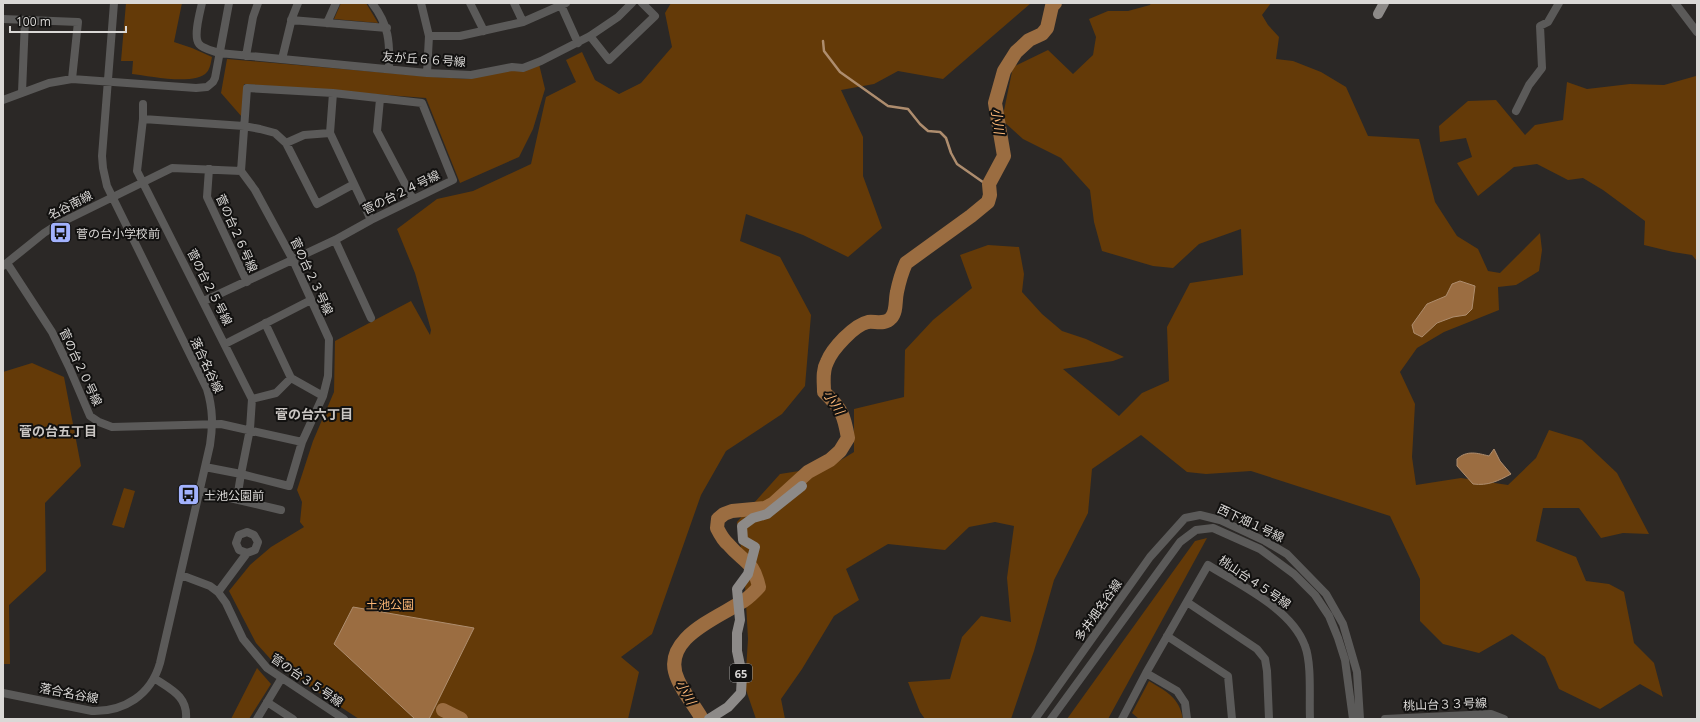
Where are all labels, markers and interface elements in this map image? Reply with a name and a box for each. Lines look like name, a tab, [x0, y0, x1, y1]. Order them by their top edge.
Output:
scale bar	[10, 8, 126, 34]
text: 100 m	[16, 13, 51, 30]
street label: 友が丘６６号線	[382, 48, 466, 70]
water label: 小川	[987, 107, 1009, 137]
street label: 菅の台２４号線	[360, 166, 442, 218]
street label: 名谷南線	[45, 187, 95, 223]
street label: 菅の台２６号線	[212, 191, 262, 275]
bus stop icon: 菅の台小学校前	[48, 220, 74, 246]
place label: 菅の台小学校前	[76, 225, 160, 242]
street label: 菅の台２３号線	[287, 234, 337, 318]
street label: 菅の台２５号線	[183, 246, 237, 328]
street label: 菅の台２０号線	[56, 325, 106, 409]
street label: 落合名谷線	[187, 334, 227, 396]
water label: 小川	[819, 386, 850, 419]
district label: 菅の台六丁目	[275, 405, 353, 423]
district label: 菅の台五丁目	[19, 422, 97, 440]
bus stop icon: 土池公園前	[176, 482, 202, 508]
place label: 土池公園前	[204, 487, 264, 504]
street label: 西下畑１号線	[1215, 500, 1287, 546]
street label: 桃山台４５号線	[1215, 551, 1295, 613]
street label: 多井畑名谷線	[1070, 576, 1126, 644]
park label: 土池公園	[366, 596, 414, 613]
street label: 菅の台３５号線	[267, 649, 347, 711]
road number: 65	[730, 664, 752, 682]
water label: 小川	[672, 676, 701, 709]
street label: 落合名谷線	[38, 679, 100, 707]
street label: 桃山台３３号線	[1403, 694, 1487, 714]

